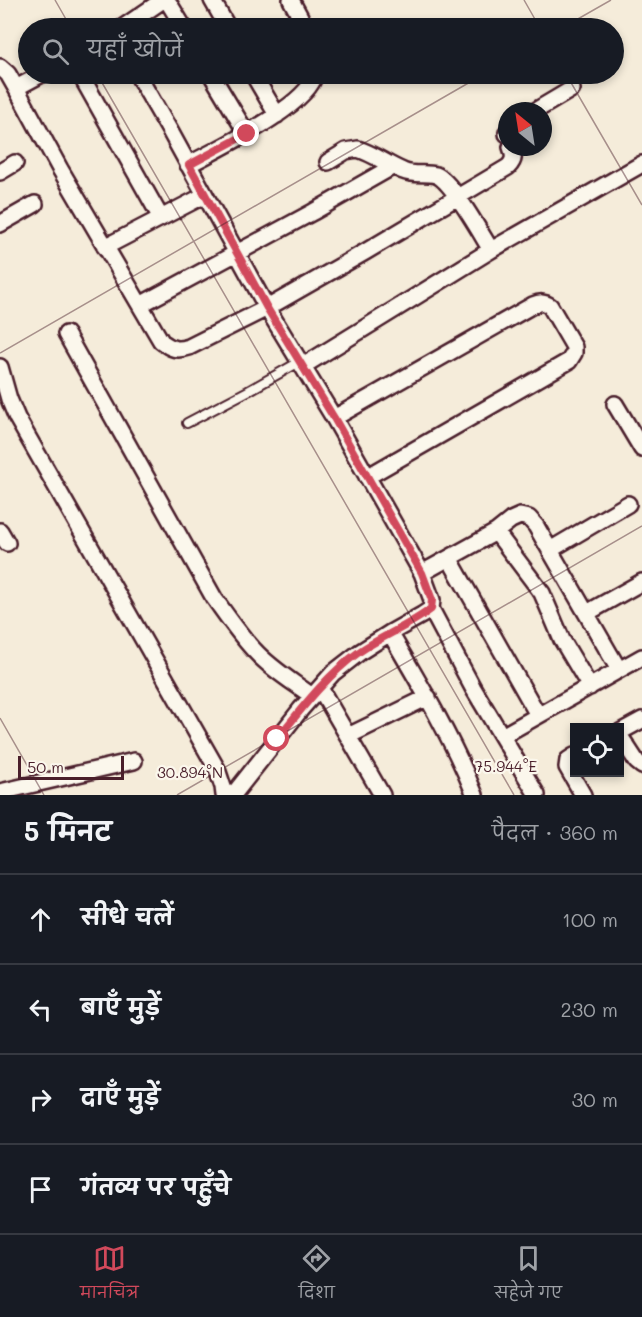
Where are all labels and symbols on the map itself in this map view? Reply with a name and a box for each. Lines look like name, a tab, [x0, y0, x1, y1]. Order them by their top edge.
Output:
north arrow	[498, 102, 552, 156]
route end	[233, 120, 259, 146]
route start	[263, 725, 289, 751]
scale bar	[18, 753, 124, 780]
text: 75.944°E	[475, 756, 538, 776]
text: 30.894°N	[157, 762, 223, 782]

